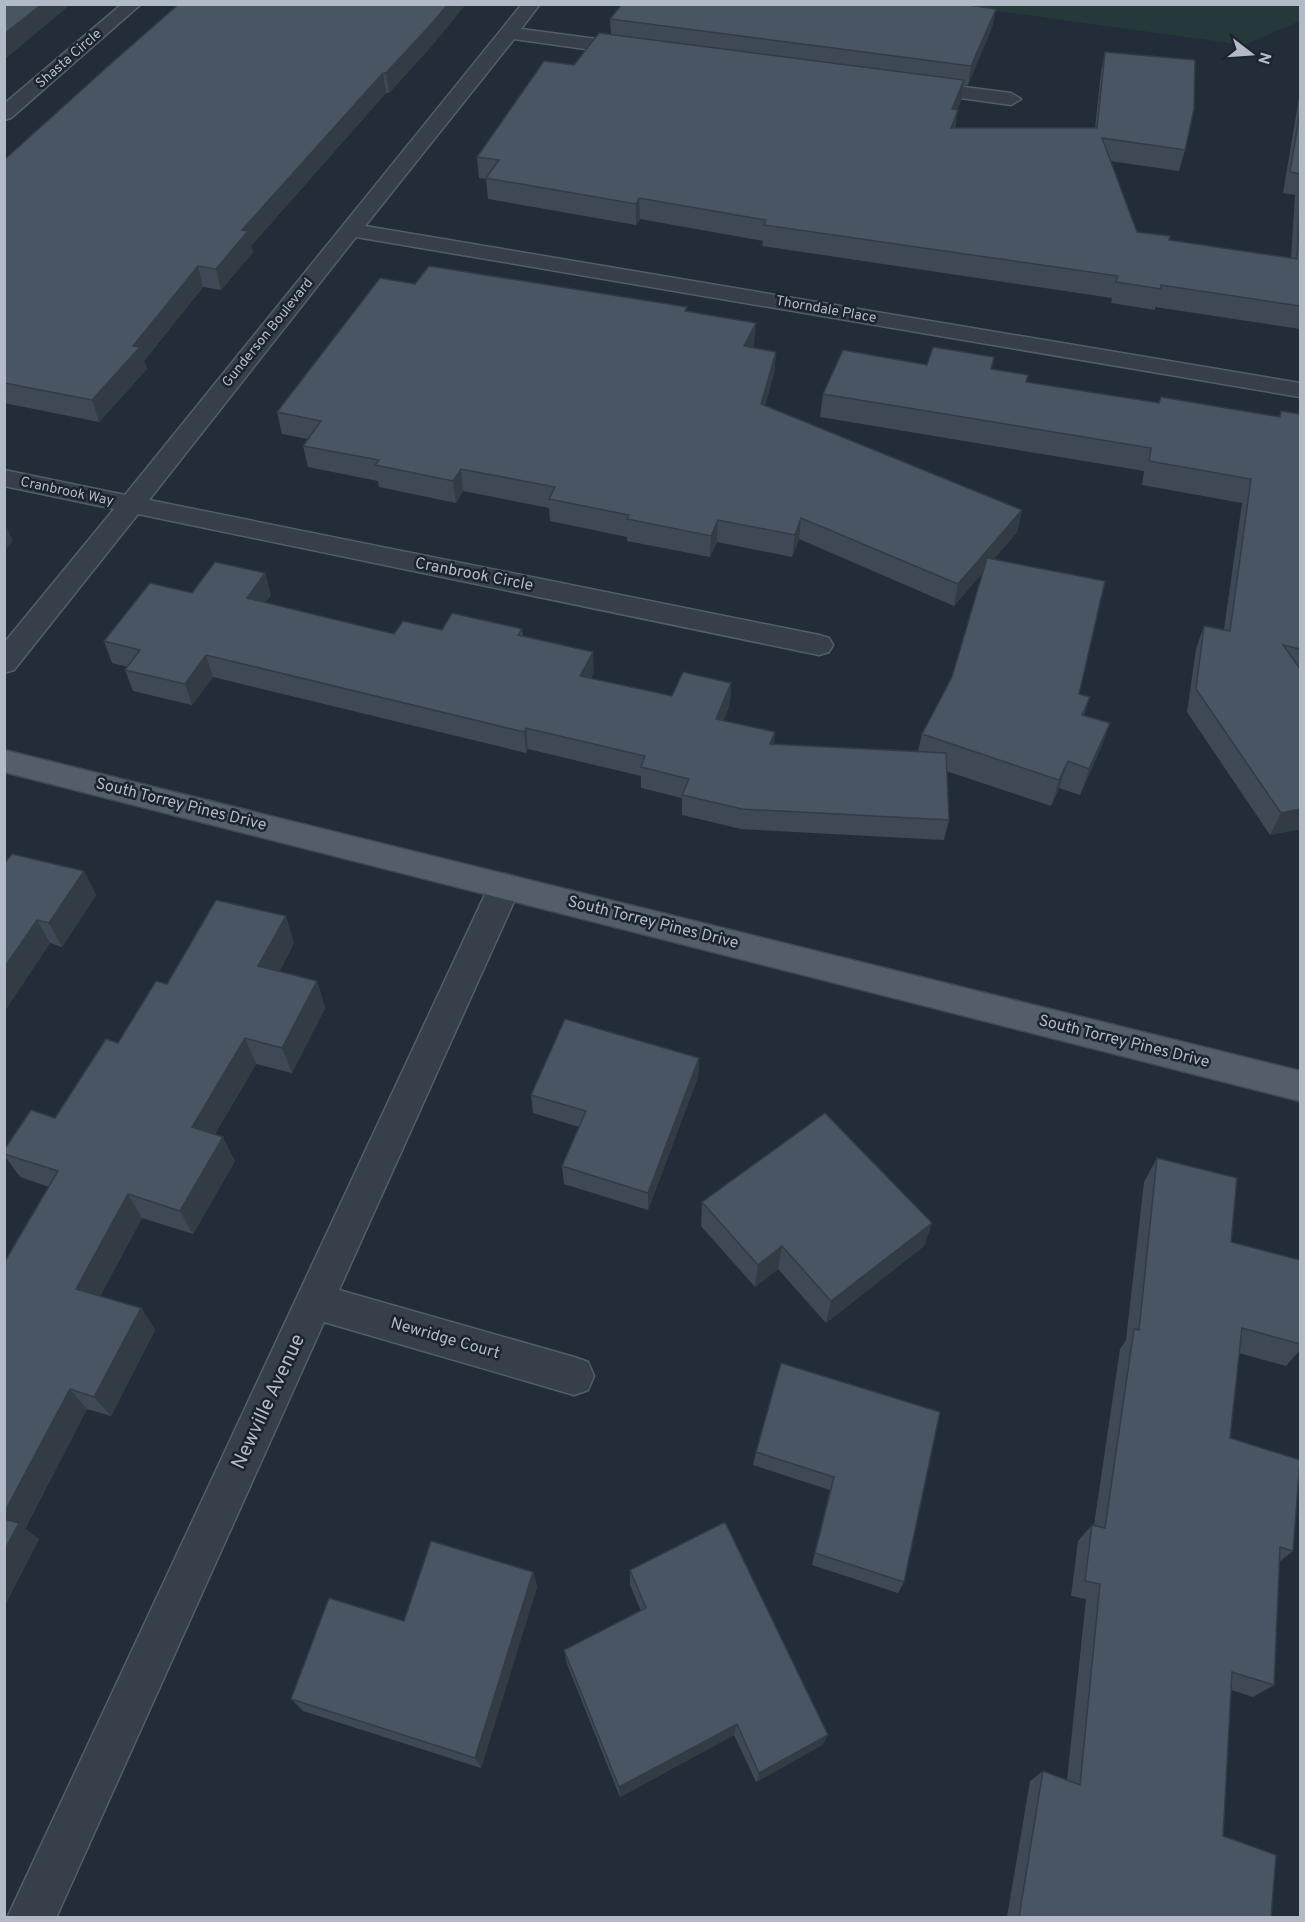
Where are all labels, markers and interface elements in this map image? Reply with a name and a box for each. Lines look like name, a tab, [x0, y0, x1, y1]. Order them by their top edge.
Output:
north arrow	[1221, 24, 1281, 84]
street label: Shasta Circle	[33, 26, 105, 92]
text: N	[1252, 49, 1275, 66]
street label: Gunderson Boulevard	[219, 275, 317, 391]
street label: Thorndale Place	[774, 293, 878, 327]
street label: Cranbrook Way	[19, 474, 115, 510]
street label: Cranbrook Circle	[413, 554, 535, 596]
street label: South Torrey Pines Drive	[94, 774, 268, 836]
street label: South Torrey Pines Drive	[566, 892, 740, 954]
street label: South Torrey Pines Drive	[1037, 1011, 1211, 1073]
street label: Newridge Court	[388, 1314, 502, 1364]
street label: Newville Avenue	[226, 1330, 312, 1474]

